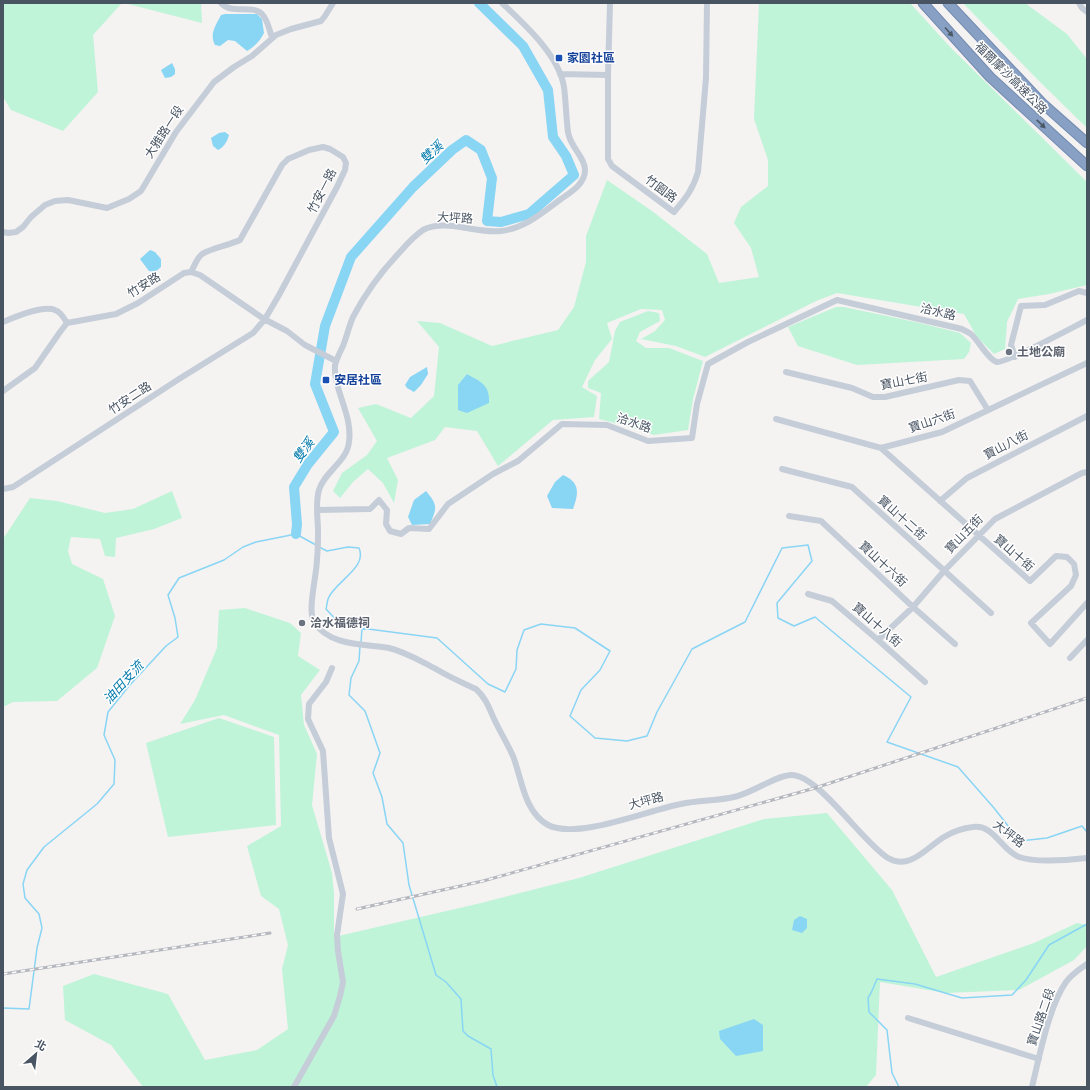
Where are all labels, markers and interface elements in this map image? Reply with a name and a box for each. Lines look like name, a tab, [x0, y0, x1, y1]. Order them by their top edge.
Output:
one-way arrow	[944, 27, 954, 37]
street label: 福爾摩沙高速公路	[971, 38, 1051, 118]
place label: 家園社區	[567, 49, 615, 66]
marker: 家園社區	[554, 53, 564, 63]
street label: 大雅路一段	[140, 102, 187, 162]
one-way arrow	[1036, 119, 1046, 129]
water label: 雙溪	[415, 135, 448, 167]
street label: 竹安一路	[303, 166, 340, 216]
street label: 竹園路	[642, 171, 681, 206]
street label: 大坪路	[437, 208, 473, 227]
street label: 竹安路	[124, 268, 164, 301]
street label: 洽水路	[919, 299, 958, 324]
place label: 土地公廟	[1017, 343, 1065, 360]
marker: 土地公廟	[1004, 347, 1014, 357]
street label: 寶山七街	[879, 368, 929, 393]
place label: 安居社區	[334, 371, 382, 388]
marker: 安居社區	[321, 375, 331, 385]
street label: 竹安二路	[105, 377, 154, 418]
street label: 寶山六街	[906, 405, 957, 436]
street label: 洽水路	[614, 409, 654, 436]
street label: 寶山八街	[981, 426, 1031, 463]
water label: 雙溪	[288, 433, 319, 466]
street label: 寶山十二街	[874, 491, 930, 544]
street label: 寶山五街	[941, 510, 986, 557]
street label: 寶山十街	[991, 530, 1038, 575]
street label: 寶山十六街	[856, 537, 911, 590]
street label: 寶山十八街	[849, 599, 906, 651]
place label: 洽水福德祠	[310, 614, 370, 631]
marker: 洽水福德祠	[297, 618, 307, 628]
water label: 油田支流	[99, 655, 148, 707]
street label: 大坪路	[626, 788, 665, 813]
street label: 大坪路	[990, 816, 1029, 851]
street label: 寶山路二段	[1023, 986, 1058, 1048]
north arrow	[16, 1034, 56, 1074]
text: 北	[33, 1036, 49, 1054]

